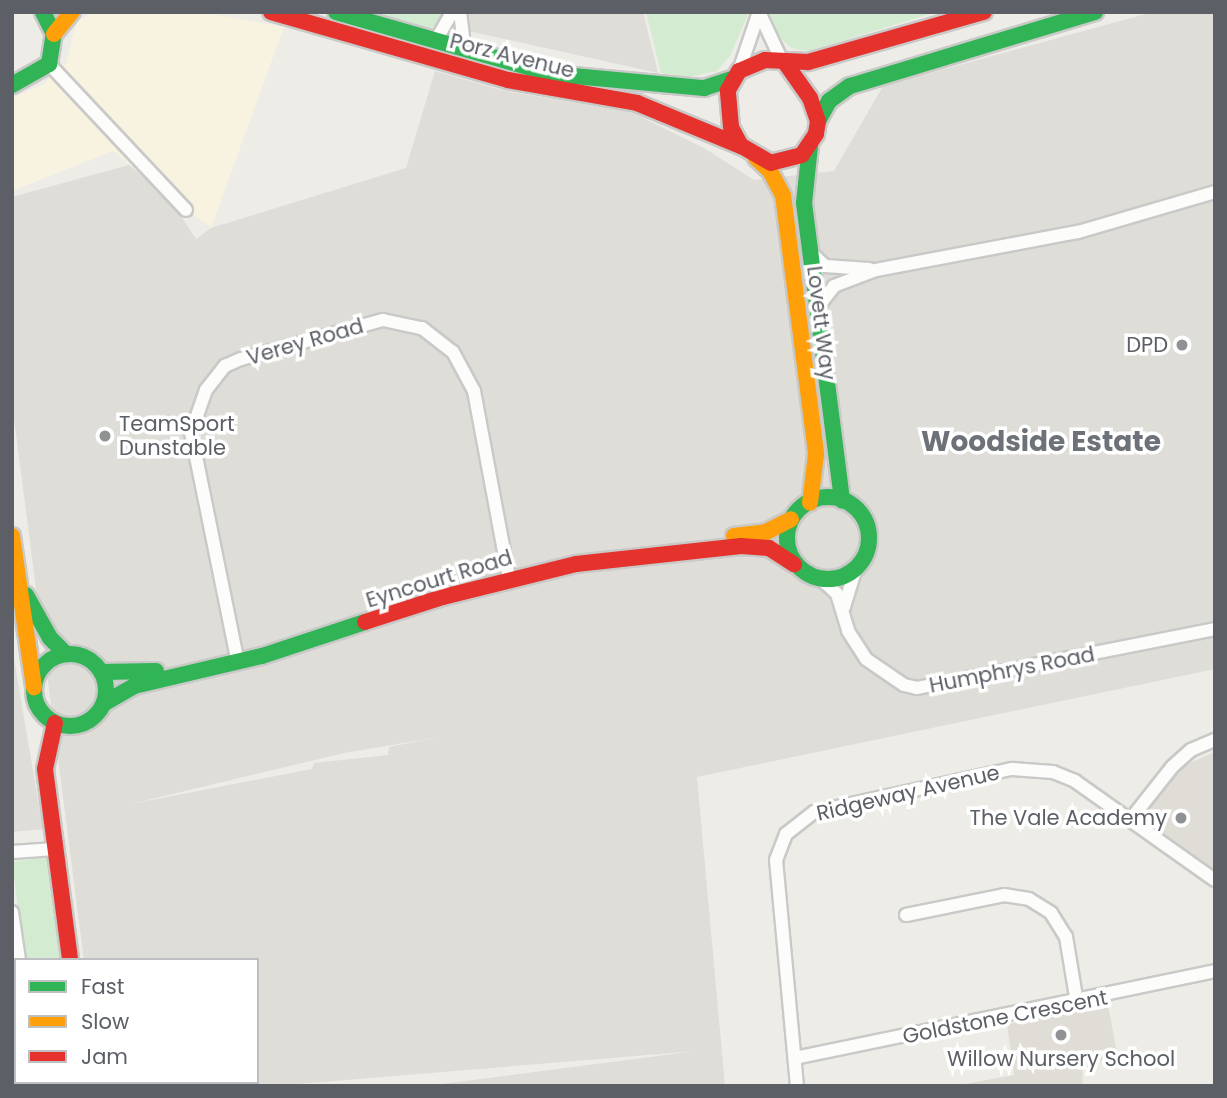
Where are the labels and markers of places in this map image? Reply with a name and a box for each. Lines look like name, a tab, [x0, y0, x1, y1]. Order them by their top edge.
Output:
place label: DPD	[1126, 332, 1168, 358]
marker: DPD	[1174, 337, 1190, 353]
place label: TeamSport Dunstable	[119, 411, 235, 461]
marker: TeamSport Dunstable	[97, 428, 113, 444]
place label: The Vale Academy	[970, 805, 1167, 831]
marker: The Vale Academy	[1173, 810, 1189, 826]
marker: Willow Nursery School	[1053, 1027, 1069, 1043]
place label: Willow Nursery School	[947, 1046, 1175, 1072]

